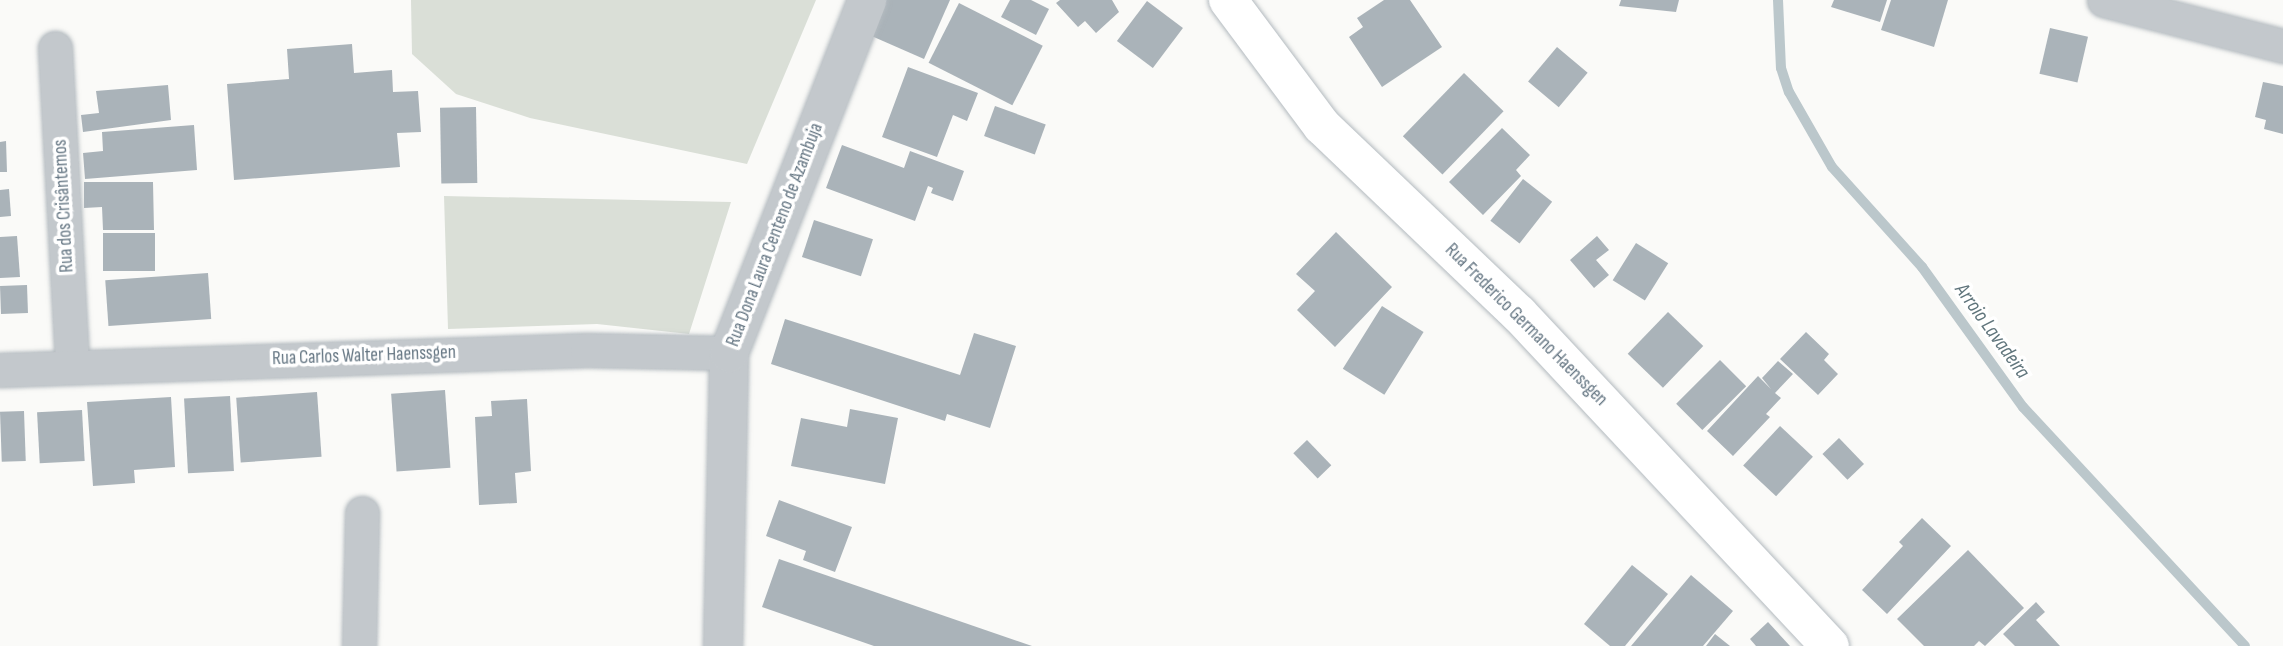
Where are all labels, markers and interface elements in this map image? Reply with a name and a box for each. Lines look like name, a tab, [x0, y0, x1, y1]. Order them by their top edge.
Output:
street label: Rua Dona Laura Centeno de Azambuja	[722, 120, 828, 350]
street label: Rua dos Crisântemos	[49, 139, 79, 273]
street label: Rua Frederico Germano Haenssgen	[1440, 239, 1612, 411]
water label: Arroio Lavadeira	[1949, 278, 2035, 384]
street label: Rua Carlos Walter Haenssgen	[272, 341, 456, 371]

